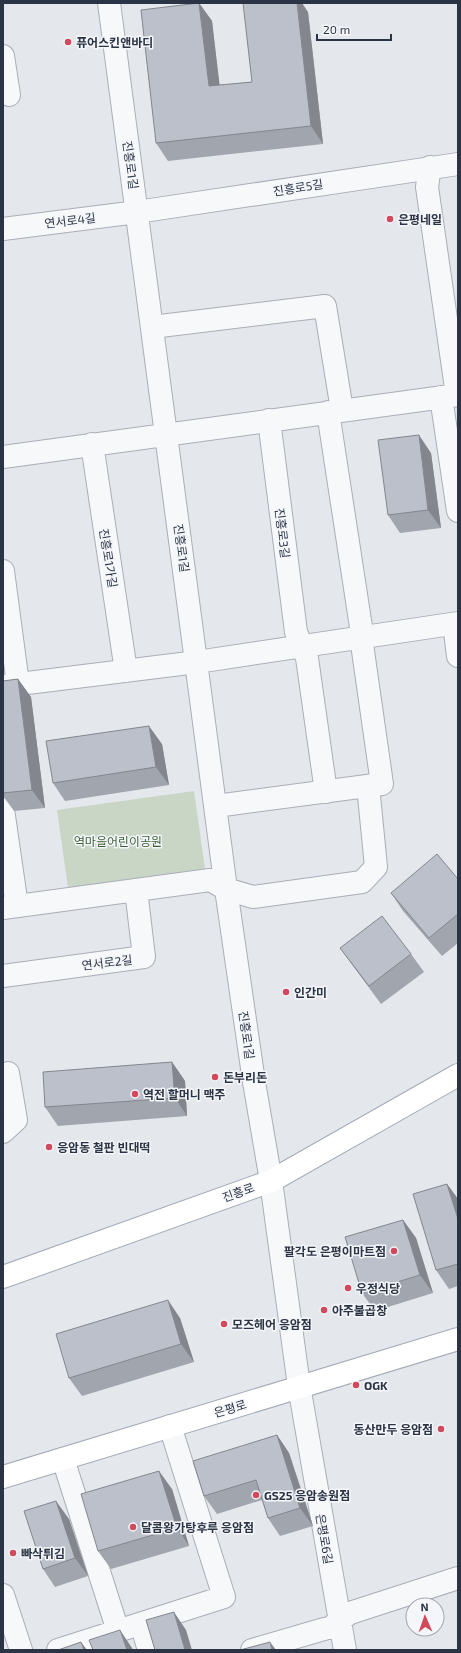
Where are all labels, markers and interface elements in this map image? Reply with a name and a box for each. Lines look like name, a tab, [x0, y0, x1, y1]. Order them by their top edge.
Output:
scale bar	[317, 16, 391, 42]
text: 20 m	[323, 22, 350, 36]
place label: 퓨어스킨앤바디	[76, 35, 153, 49]
marker: 퓨어스킨앤바디	[63, 37, 73, 47]
street label: 진흥로1길	[121, 140, 141, 190]
street label: 진흥로5길	[272, 176, 324, 198]
street label: 연서로4길	[44, 210, 96, 230]
place label: 은평네일	[398, 212, 442, 226]
marker: 은평네일	[385, 214, 395, 224]
street label: 진흥로3길	[273, 507, 293, 559]
street label: 진흥로1길	[172, 523, 192, 573]
street label: 진흥로1가길	[97, 527, 121, 589]
park label: 역마을어린이공원	[74, 834, 162, 848]
street label: 연서로2길	[81, 952, 133, 972]
place label: 인간미	[294, 985, 327, 999]
marker: 인간미	[281, 987, 291, 997]
street label: 진흥로1길	[237, 1010, 257, 1060]
place label: 돈부리돈	[223, 1070, 267, 1084]
marker: 돈부리돈	[210, 1072, 220, 1082]
place label: 역전 할머니 맥주	[143, 1087, 225, 1101]
marker: 역전 할머니 맥주	[130, 1089, 140, 1099]
place label: 응암동 철판 빈대떡	[57, 1140, 151, 1154]
marker: 응암동 철판 빈대떡	[44, 1142, 54, 1152]
street label: 진흥로	[220, 1180, 256, 1204]
place label: 팔각도 은평이마트점	[284, 1244, 386, 1258]
marker: 팔각도 은평이마트점	[389, 1246, 399, 1256]
place label: 우정식당	[356, 1281, 400, 1295]
marker: 우정식당	[343, 1283, 353, 1293]
place label: 아주불곱창	[332, 1303, 387, 1317]
marker: 아주불곱창	[319, 1305, 329, 1315]
place label: 모즈헤어 응암점	[232, 1317, 312, 1331]
marker: 모즈헤어 응암점	[219, 1319, 229, 1329]
place label: OGK	[364, 1378, 388, 1392]
marker: OGK	[351, 1380, 361, 1390]
street label: 은평로	[212, 1396, 248, 1420]
place label: 동산만두 응암점	[353, 1422, 433, 1436]
marker: 동산만두 응암점	[436, 1424, 446, 1434]
place label: GS25 응암송원점	[264, 1488, 350, 1502]
marker: GS25 응암송원점	[251, 1490, 261, 1500]
street label: 은평로6길	[314, 1513, 336, 1565]
place label: 달콤왕가탕후루 응암점	[141, 1520, 254, 1534]
marker: 달콤왕가탕후루 응암점	[128, 1522, 138, 1532]
place label: 빠삭튀김	[21, 1546, 65, 1560]
marker: 빠삭튀김	[8, 1548, 18, 1558]
north arrow	[405, 1597, 445, 1637]
text: N	[420, 1600, 429, 1613]

